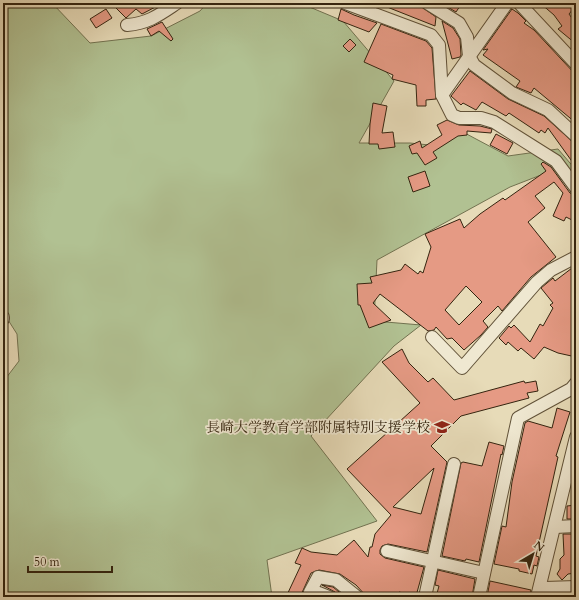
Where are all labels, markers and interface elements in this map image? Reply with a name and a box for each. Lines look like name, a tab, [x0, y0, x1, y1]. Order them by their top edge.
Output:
place label: 長崎大学教育学部附属特別支援学校	[206, 418, 430, 437]
school or university icon: 長崎大学教育学部附属特別支援学校	[433, 418, 451, 436]
north arrow	[513, 534, 553, 574]
text: N	[530, 538, 548, 556]
scale bar	[28, 548, 112, 574]
text: 50 m	[34, 554, 61, 570]

